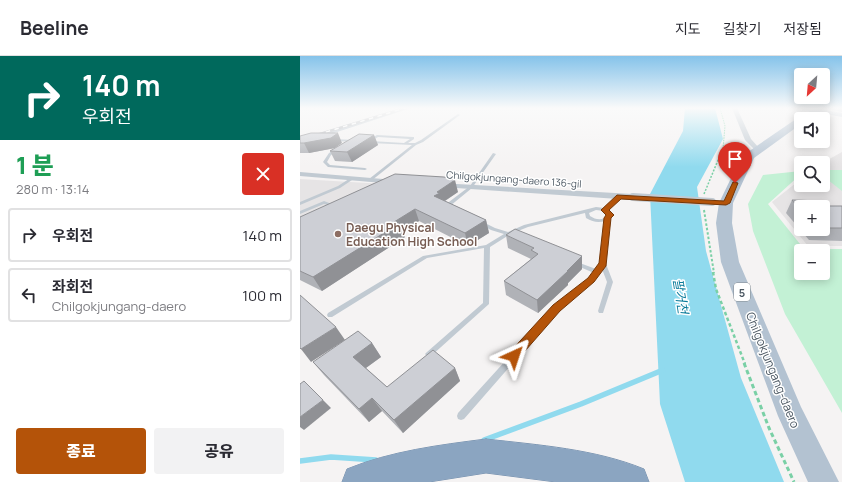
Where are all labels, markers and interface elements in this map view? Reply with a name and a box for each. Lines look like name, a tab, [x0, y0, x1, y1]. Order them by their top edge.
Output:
text: Beeline	[20, 15, 89, 41]
text: 지도	[675, 19, 701, 38]
text: 길찾기	[723, 19, 761, 38]
text: 저장됨	[783, 19, 822, 38]
text: 140 m	[82, 66, 161, 104]
north arrow	[794, 68, 830, 104]
map controls	[794, 68, 830, 280]
icon: right	[16, 72, 68, 124]
text: 우회전	[82, 104, 132, 128]
button: sound	[794, 112, 830, 148]
pin	[718, 142, 752, 183]
text: 1 분	[16, 148, 54, 181]
icon: arrive	[724, 148, 746, 170]
button: close	[242, 153, 284, 195]
button: search	[794, 156, 830, 192]
street label: Chilgokjungang-daero 136-gil	[446, 167, 582, 191]
text: 280 m · 13:14	[16, 180, 90, 198]
button: +	[794, 200, 830, 236]
place label: Daegu Physical Education High School	[346, 219, 477, 250]
icon: right	[18, 224, 40, 246]
text: 우회전	[52, 225, 93, 246]
text: 140 m	[242, 225, 282, 246]
marker: Daegu Physical Education High School	[333, 229, 343, 239]
button: −	[794, 244, 830, 280]
text: 좌회전	[52, 276, 93, 297]
water label: 팔거천	[669, 277, 693, 316]
road number: 5	[734, 283, 750, 301]
icon: left	[18, 284, 40, 306]
text: 100 m	[242, 285, 282, 306]
text: Chilgokjungang-daero	[52, 297, 186, 315]
street label: Chilgokjungang-daero	[742, 309, 804, 431]
position arrow	[493, 335, 535, 377]
button: 종료	[16, 428, 146, 474]
button: 공유	[154, 428, 284, 474]

